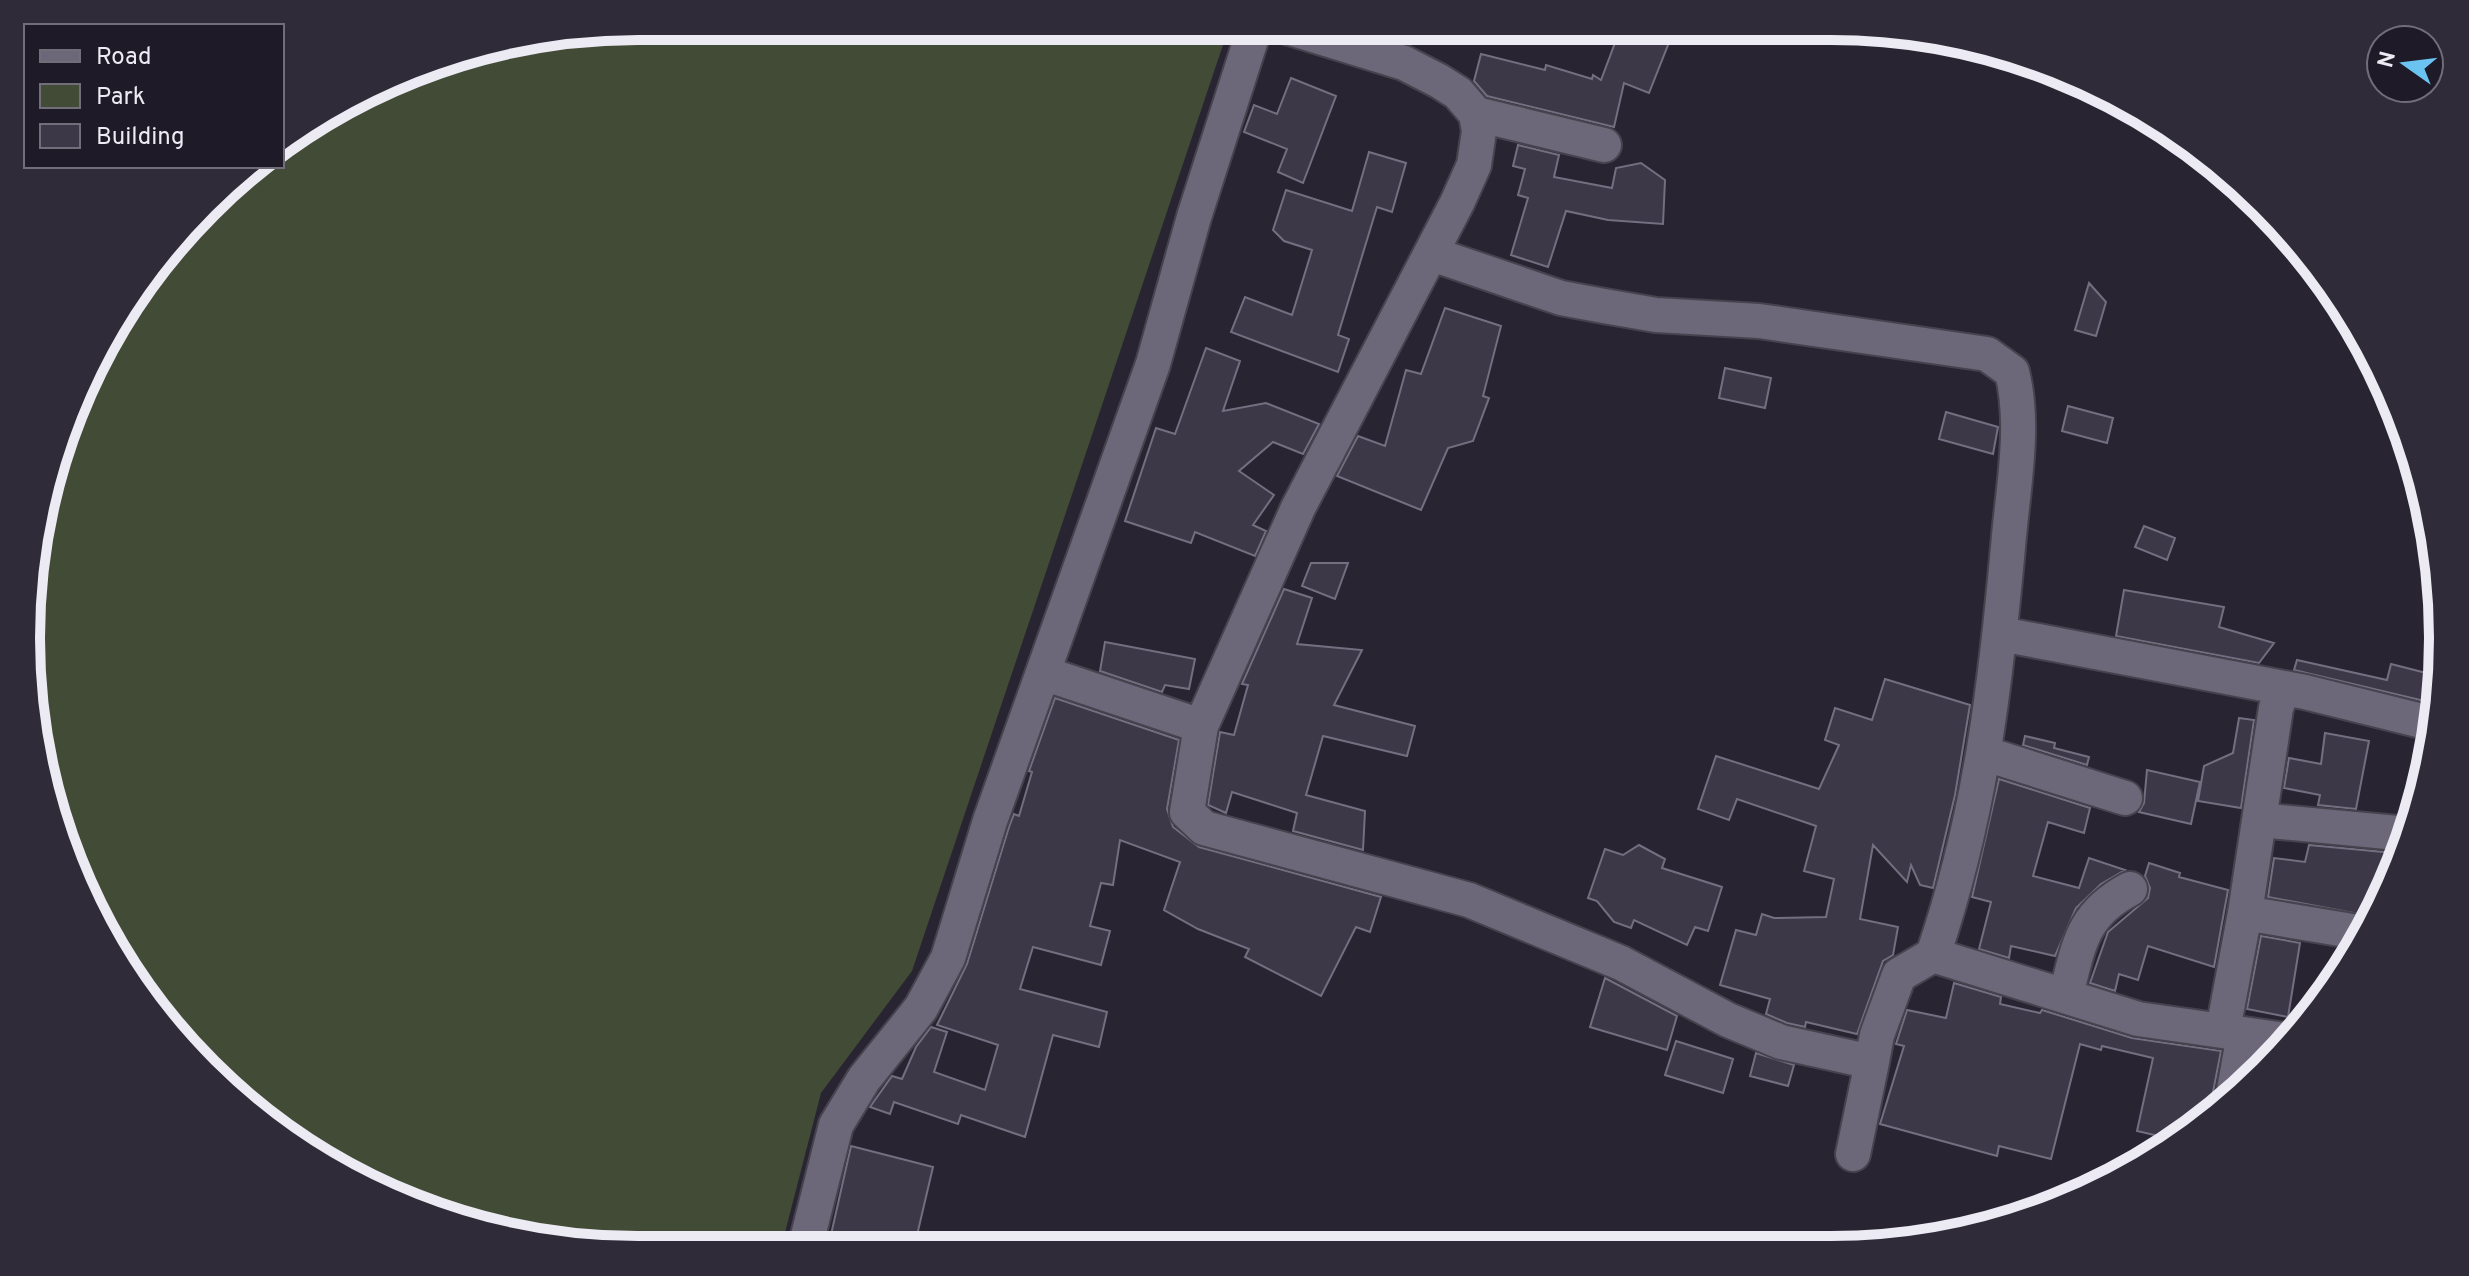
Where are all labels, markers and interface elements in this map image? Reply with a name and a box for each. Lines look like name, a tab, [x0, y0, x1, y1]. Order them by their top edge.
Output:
legend	[24, 24, 284, 168]
north arrow	[2365, 24, 2445, 104]
text: Road	[96, 43, 152, 73]
text: N	[2373, 49, 2403, 71]
text: Park	[96, 83, 146, 113]
text: Building	[96, 123, 185, 153]

